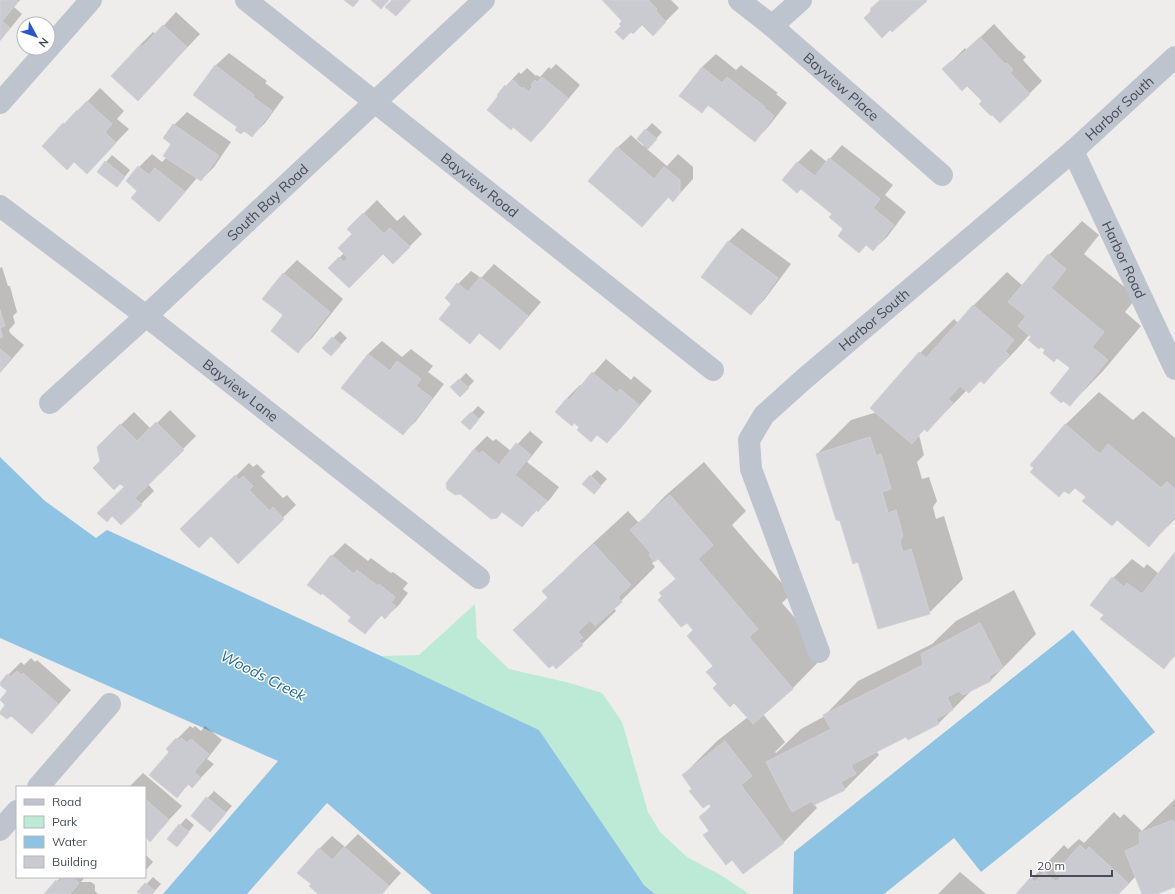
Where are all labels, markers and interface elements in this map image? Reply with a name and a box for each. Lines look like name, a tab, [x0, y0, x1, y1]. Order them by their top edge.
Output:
north arrow	[16, 16, 56, 56]
text: N	[36, 35, 52, 50]
street label: Bayview Place	[800, 49, 883, 125]
street label: Harbor South	[1081, 72, 1158, 144]
street label: Bayview Road	[437, 149, 522, 221]
street label: South Bay Road	[223, 160, 312, 245]
street label: Harbor Road	[1098, 218, 1150, 301]
street label: Harbor South	[835, 285, 913, 355]
street label: Bayview Lane	[199, 355, 282, 426]
water label: Woods Creek	[218, 646, 310, 706]
legend	[16, 786, 146, 878]
text: Road	[52, 794, 81, 809]
text: Park	[52, 814, 78, 829]
text: Water	[52, 834, 88, 849]
scale bar	[1031, 852, 1112, 878]
text: Building	[52, 854, 97, 869]
text: 20 m	[1037, 858, 1065, 873]

